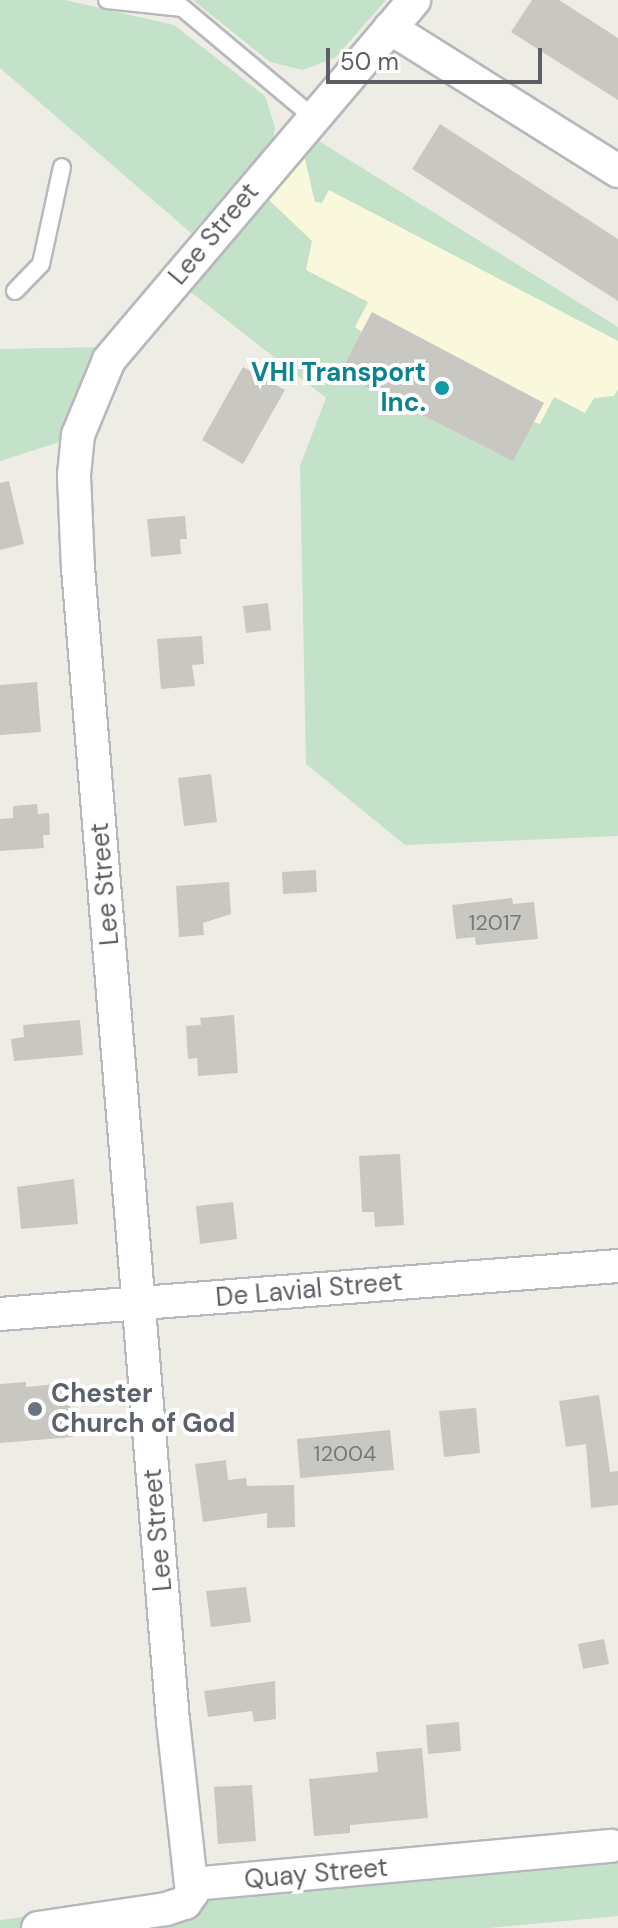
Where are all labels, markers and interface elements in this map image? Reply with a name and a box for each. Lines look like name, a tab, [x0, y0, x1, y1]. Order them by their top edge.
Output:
scale bar	[330, 32, 546, 82]
text: 50 m	[340, 46, 399, 77]
street label: Lee Street	[162, 177, 266, 291]
place label: VHI Transport Inc.	[251, 357, 426, 418]
marker: VHI Transport Inc.	[433, 379, 451, 397]
street label: Lee Street	[84, 821, 126, 947]
house number: 12017	[469, 910, 521, 936]
street label: De Lavial Street	[214, 1266, 404, 1314]
place label: Chester Church of God	[51, 1378, 235, 1440]
marker: Chester Church of God	[26, 1400, 44, 1418]
house number: 12004	[314, 1441, 376, 1467]
street label: Lee Street	[137, 1467, 179, 1593]
street label: Quay Street	[243, 1852, 389, 1896]

